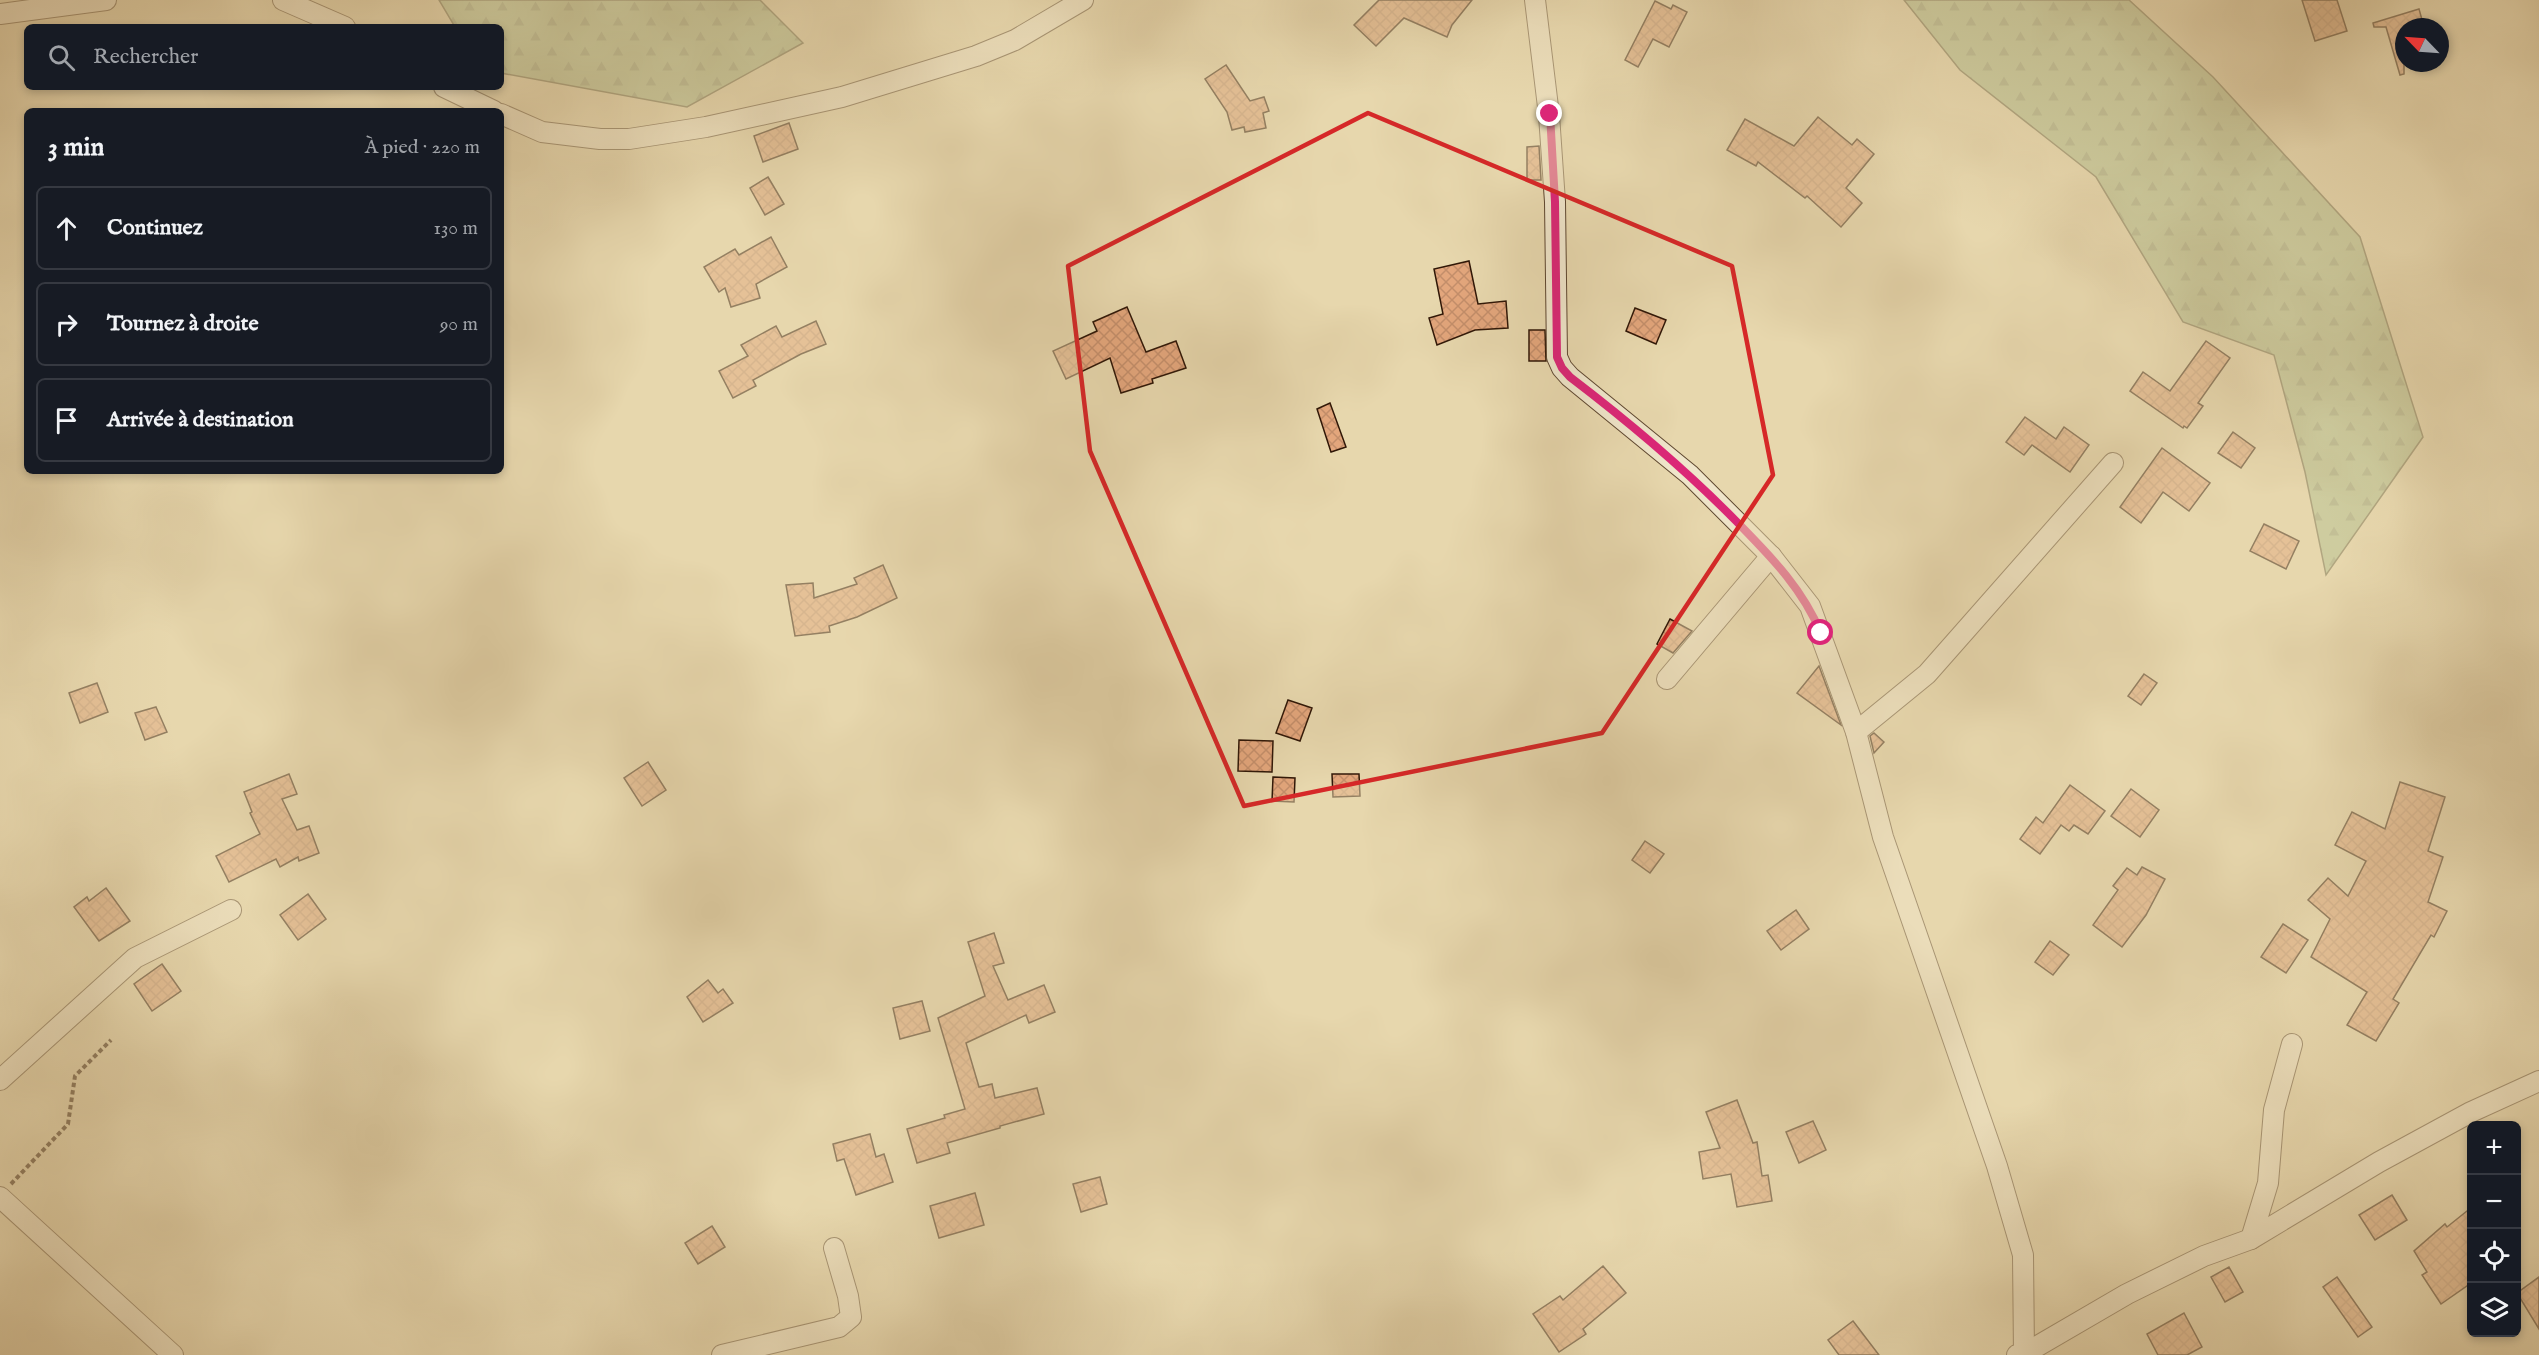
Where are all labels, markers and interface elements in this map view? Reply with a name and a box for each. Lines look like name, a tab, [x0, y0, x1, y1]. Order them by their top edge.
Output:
north arrow	[2395, 18, 2449, 72]
search box	[24, 24, 504, 90]
icon: search	[45, 41, 78, 74]
text: Rechercher	[93, 43, 198, 71]
route end	[1536, 100, 1562, 126]
text: 3 min	[48, 131, 104, 164]
text: À pied · 220 m	[365, 135, 480, 160]
icon: ahead	[50, 212, 83, 245]
text: Continuez	[107, 214, 203, 242]
text: 130 m	[433, 216, 478, 241]
icon: right	[50, 308, 83, 341]
text: Tournez à droite	[107, 310, 258, 338]
text: 90 m	[440, 312, 478, 337]
icon: arrive	[50, 404, 83, 437]
text: Arrivée à destination	[107, 406, 294, 434]
route start	[1807, 619, 1833, 645]
map controls	[2467, 1121, 2521, 1337]
button: +	[2467, 1121, 2521, 1175]
button: −	[2467, 1175, 2521, 1229]
button: locate	[2467, 1229, 2521, 1283]
button: layers	[2467, 1283, 2521, 1337]

